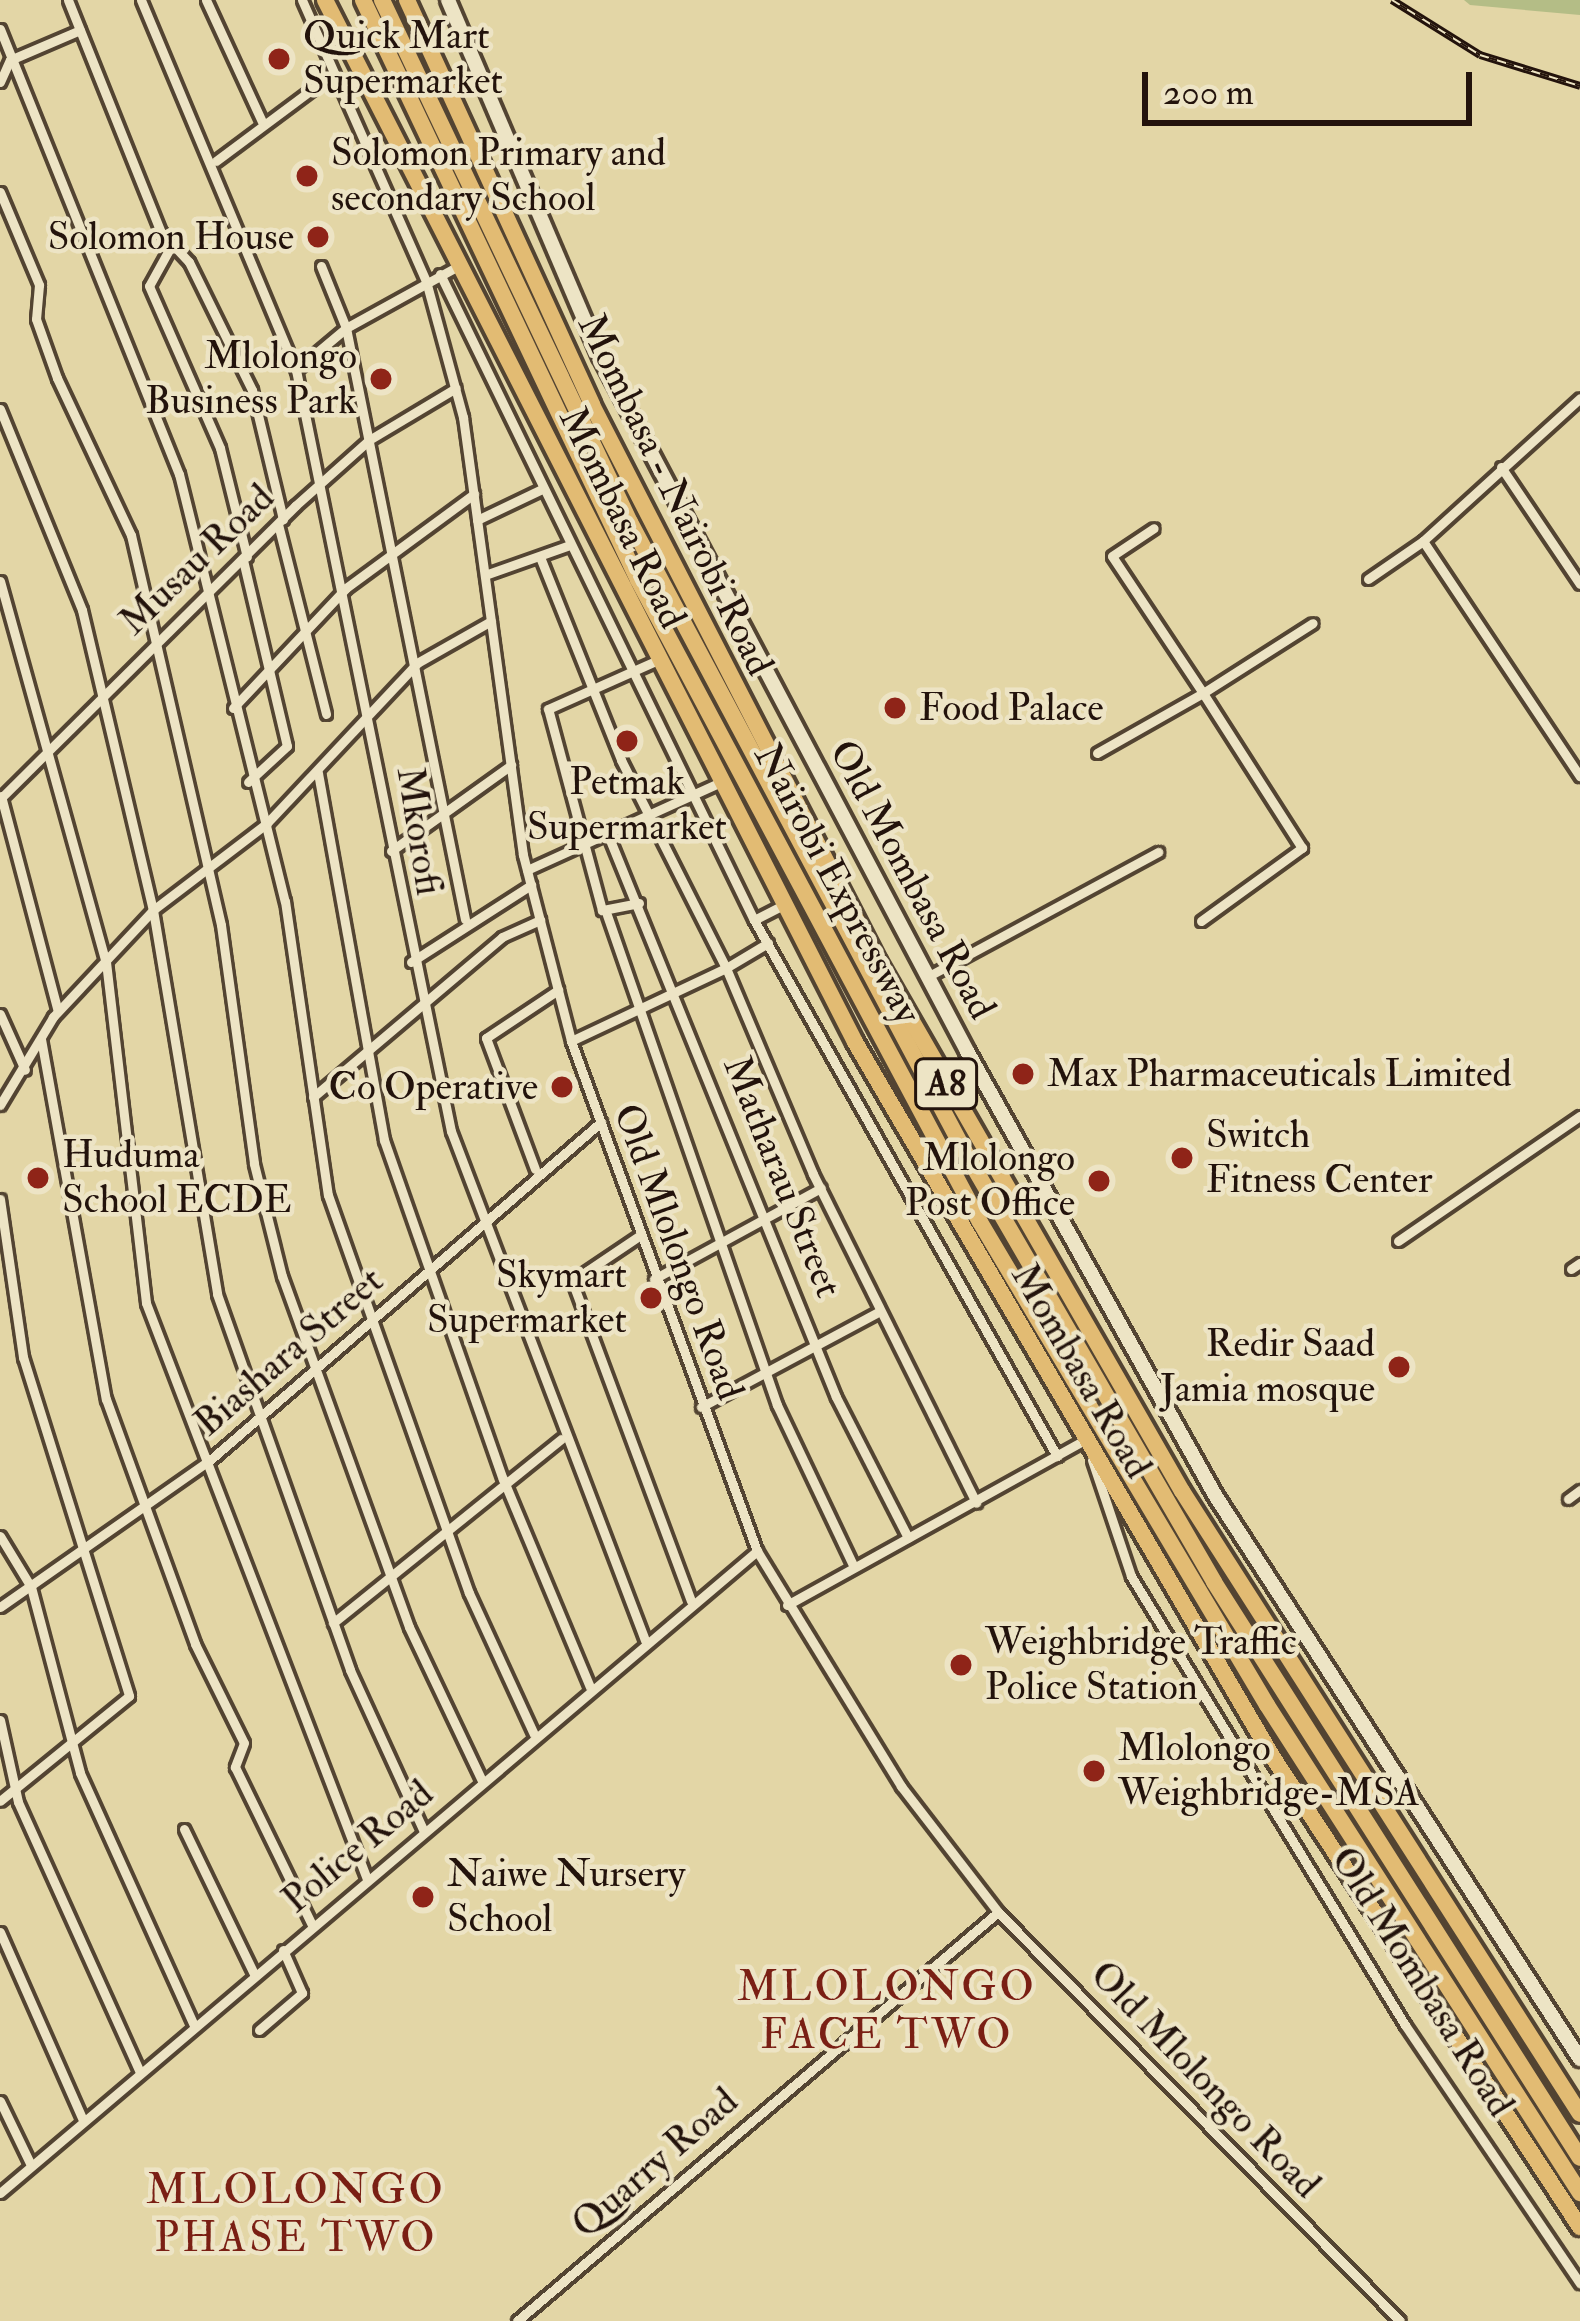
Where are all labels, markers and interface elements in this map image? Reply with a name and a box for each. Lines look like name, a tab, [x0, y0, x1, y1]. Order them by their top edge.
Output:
place label: Quick Mart Supermarket	[303, 14, 503, 105]
marker: Quick Mart Supermarket	[266, 46, 292, 72]
scale bar	[1148, 48, 1478, 122]
text: 200 m	[1163, 70, 1254, 115]
place label: Solomon Primary and secondary School	[331, 131, 666, 222]
marker: Solomon Primary and secondary School	[294, 163, 320, 189]
place label: Solomon House	[48, 214, 294, 260]
marker: Solomon House	[305, 224, 331, 250]
street label: Mombasa - Nairobi Road	[567, 307, 783, 683]
place label: Mlolongo Business Park	[145, 334, 357, 425]
marker: Mlolongo Business Park	[368, 366, 394, 392]
street label: Mombasa Road	[548, 400, 696, 636]
street label: Musau Road	[110, 475, 284, 645]
place label: Food Palace	[919, 685, 1103, 731]
marker: Food Palace	[882, 695, 908, 721]
marker: Petmak Supermarket	[614, 728, 640, 754]
street label: Old Mombasa Road	[819, 733, 1005, 1027]
street label: Nairobi Expressway	[743, 736, 931, 1032]
place label: Petmak Supermarket	[527, 760, 727, 851]
street label: Mkorofi	[386, 764, 452, 898]
street label: Matharau Street	[712, 1050, 852, 1304]
place label: Max Pharmaceuticals Limited	[1047, 1051, 1512, 1097]
road number: A8	[913, 1054, 979, 1114]
marker: Max Pharmaceuticals Limited	[1010, 1061, 1036, 1087]
place label: Co Operative	[328, 1064, 538, 1110]
marker: Co Operative	[549, 1074, 575, 1100]
street label: Old Mlolongo Road	[603, 1098, 753, 1406]
place label: Switch Fitness Center	[1206, 1113, 1432, 1204]
place label: Huduma School ECDE	[62, 1133, 292, 1224]
place label: Mlolongo Post Office	[905, 1136, 1075, 1227]
marker: Switch Fitness Center	[1169, 1145, 1195, 1171]
marker: Huduma School ECDE	[25, 1165, 51, 1191]
marker: Mlolongo Post Office	[1086, 1168, 1112, 1194]
place label: Skymart Supermarket	[427, 1253, 627, 1344]
street label: Mombasa Road	[1001, 1255, 1161, 1487]
street label: Biashara Street	[185, 1257, 393, 1447]
marker: Skymart Supermarket	[638, 1285, 664, 1311]
place label: Redir Saad Jamia mosque	[1160, 1322, 1375, 1413]
marker: Redir Saad Jamia mosque	[1386, 1354, 1412, 1380]
place label: Weighbridge Traffic Police Station	[985, 1620, 1296, 1711]
marker: Weighbridge Traffic Police Station	[948, 1652, 974, 1678]
place label: Mlolongo Weighbridge-MSA	[1118, 1726, 1419, 1817]
marker: Mlolongo Weighbridge-MSA	[1081, 1758, 1107, 1784]
street label: Police Road	[273, 1771, 443, 1923]
street label: Old Mombasa Road	[1320, 1839, 1524, 2125]
place label: Naiwe Nursery School	[447, 1852, 685, 1943]
marker: Naiwe Nursery School	[410, 1884, 436, 1910]
street label: Old Mlolongo Road	[1080, 1952, 1330, 2208]
district label: MLOLONGO FACE TWO	[737, 1962, 1037, 2060]
street label: Quarry Road	[562, 2078, 748, 2248]
district label: MLOLONGO PHASE TWO	[146, 2165, 446, 2264]

